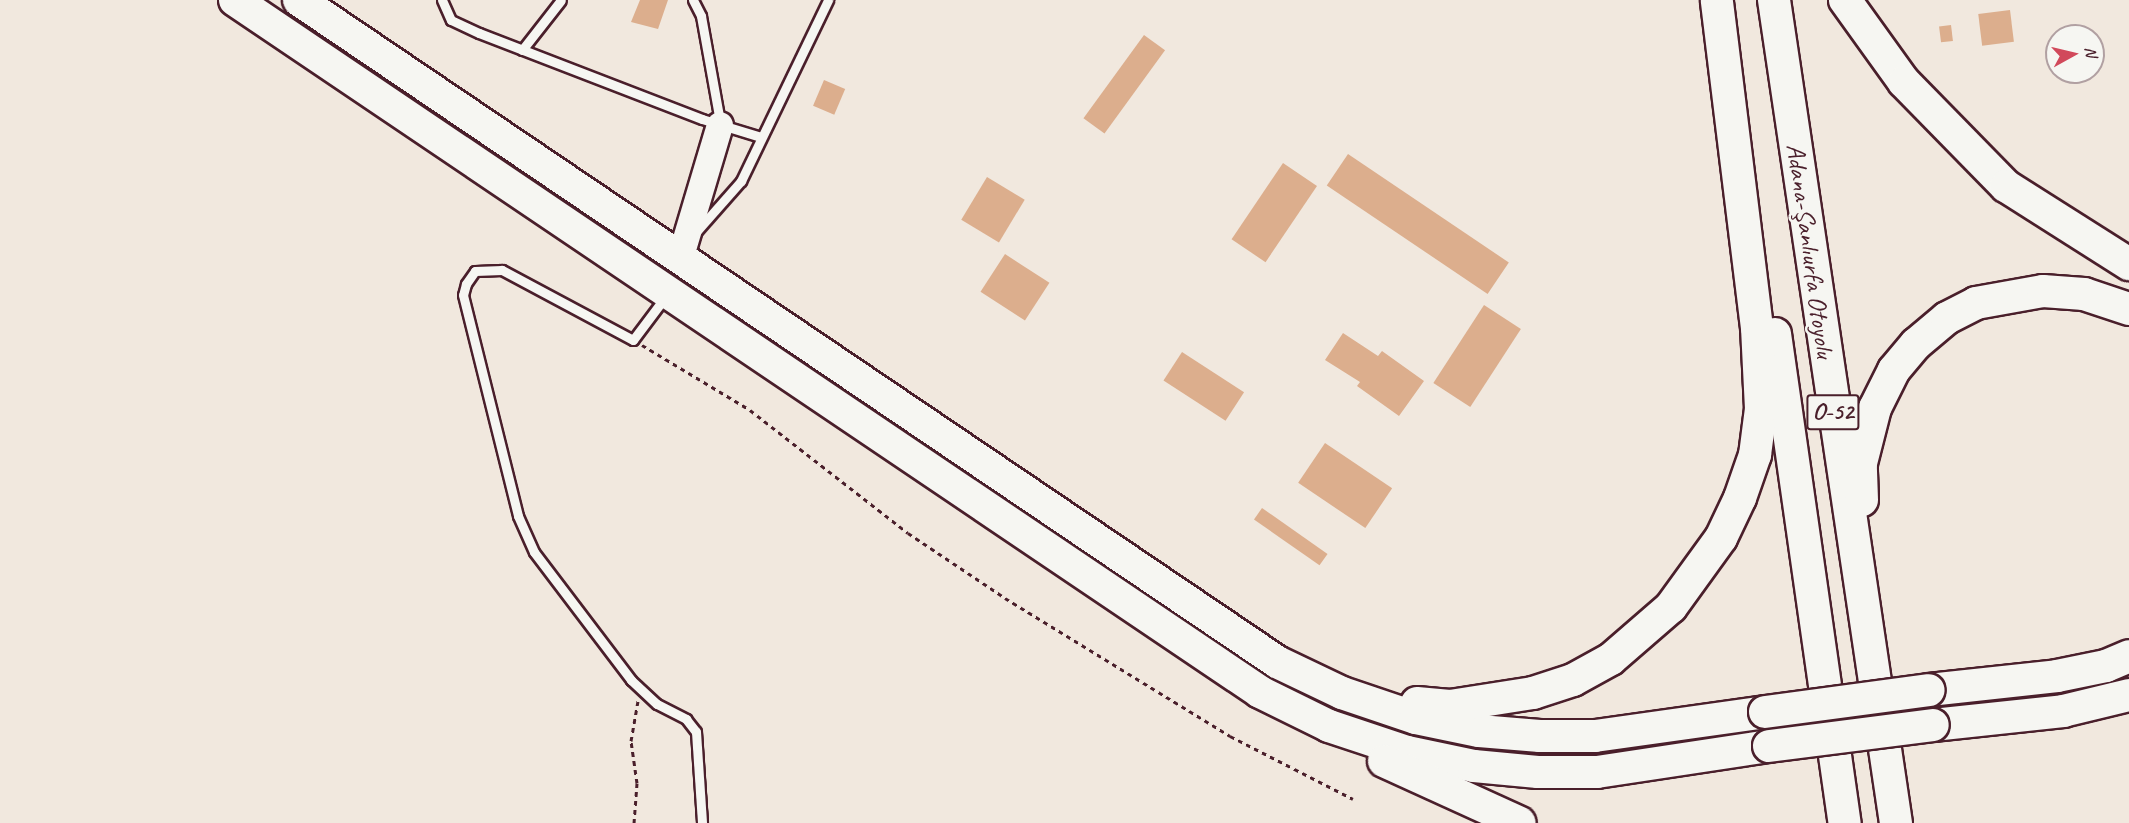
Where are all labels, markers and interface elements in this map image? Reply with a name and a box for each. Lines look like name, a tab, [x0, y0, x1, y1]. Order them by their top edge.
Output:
north arrow	[2045, 24, 2105, 84]
text: N	[2080, 45, 2101, 58]
street label: Adana-Şanlıurfa Otoyolu	[1779, 142, 1841, 360]
road number: O-52	[1806, 391, 1860, 433]

